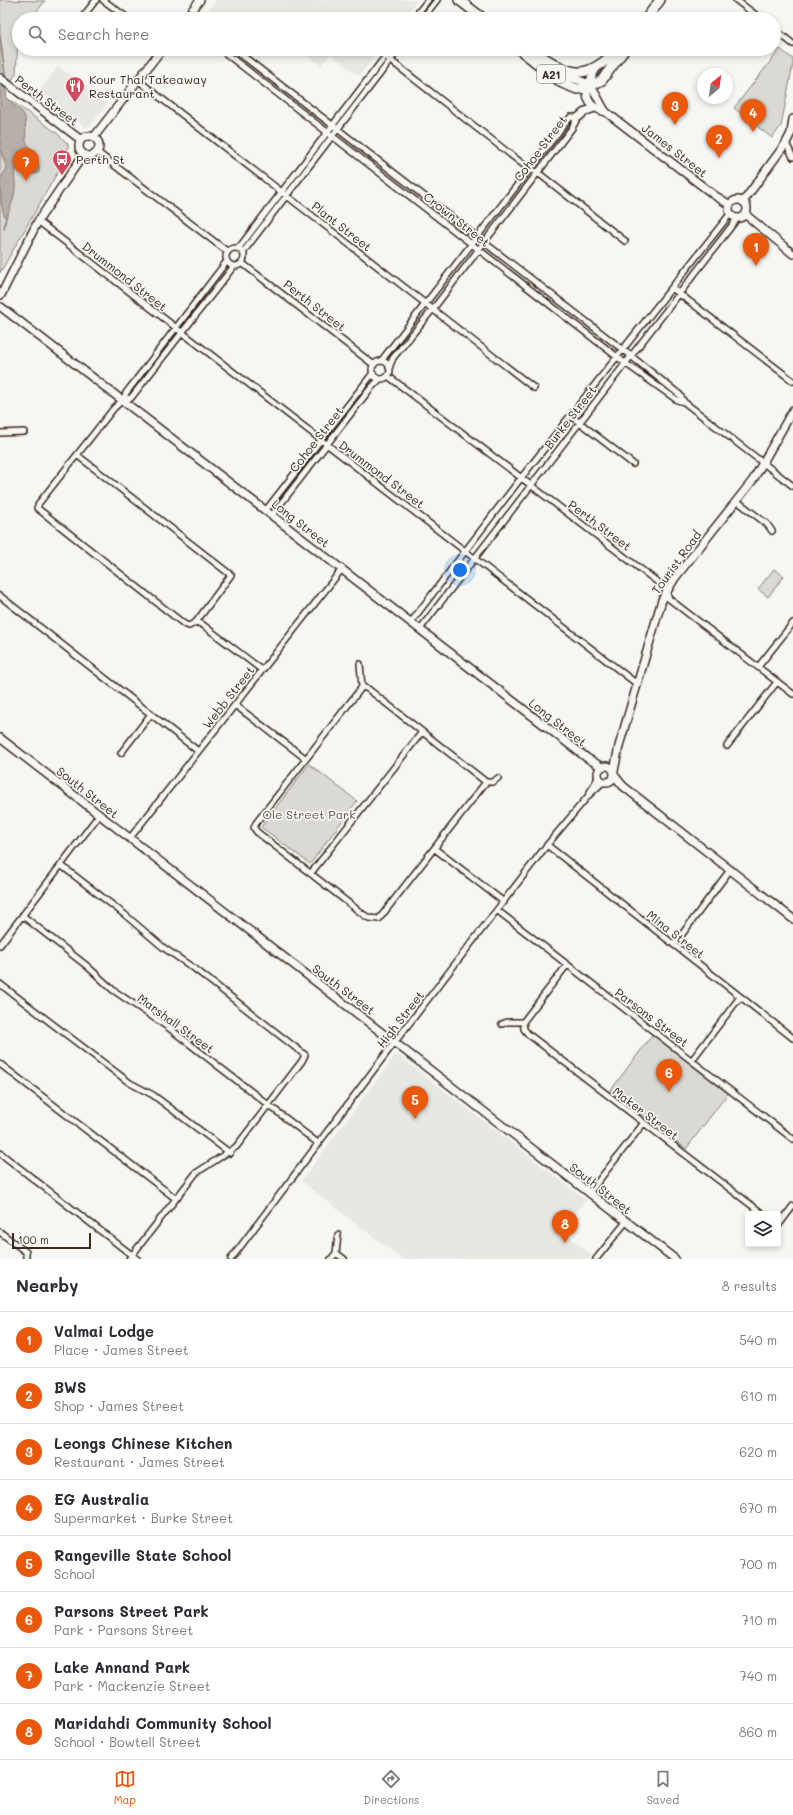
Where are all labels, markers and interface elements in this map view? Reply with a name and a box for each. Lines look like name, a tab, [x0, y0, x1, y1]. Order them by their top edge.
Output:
search box	[12, 12, 781, 56]
icon: search	[26, 23, 48, 45]
text: Search here	[58, 24, 149, 44]
road number: A21	[537, 65, 565, 83]
north arrow	[697, 68, 733, 104]
street label: Perth Street	[12, 71, 82, 129]
place label: Kour Thai Takeaway Restaurant	[89, 71, 207, 101]
restaurant icon: Kour Thai Takeaway Restaurant	[64, 75, 86, 103]
pin: 3	[662, 92, 688, 125]
pin: 4	[740, 99, 766, 132]
street label: Cohoe Street	[510, 112, 570, 184]
street label: James Street	[639, 119, 711, 181]
pin: 2	[706, 125, 732, 158]
pin: 7	[13, 148, 39, 181]
bus stop icon: Perth St	[51, 148, 73, 176]
place label: Perth St	[76, 151, 125, 167]
street label: Crown Street	[421, 188, 493, 250]
street label: Plant Street	[309, 198, 375, 254]
pin: 1	[743, 233, 769, 266]
street label: Drummond Street	[79, 238, 171, 314]
street label: Perth Street	[281, 276, 349, 334]
street label: Burke Street	[540, 382, 600, 452]
street label: Cohoe Street	[285, 403, 347, 475]
street label: Drummond Street	[336, 437, 428, 511]
street label: Long Street	[269, 495, 333, 551]
street label: Perth Street	[565, 496, 635, 554]
street label: Tourist Road	[648, 527, 705, 597]
your location	[450, 560, 470, 580]
street label: Webb Street	[199, 662, 257, 732]
street label: Long Street	[526, 694, 590, 750]
street label: South Street	[54, 763, 122, 821]
park label: Ole Street Park	[262, 806, 356, 822]
street label: Mina Street	[644, 906, 708, 962]
street label: South Street	[309, 960, 379, 1018]
street label: Parsons Street	[612, 984, 692, 1050]
street label: High Street	[373, 987, 427, 1051]
street label: Marshall Street	[134, 990, 218, 1056]
pin: 6	[656, 1059, 682, 1092]
street label: Maker Street	[610, 1083, 682, 1143]
pin: 5	[402, 1086, 428, 1119]
street label: South Street	[567, 1159, 635, 1217]
pin: 8	[552, 1210, 578, 1243]
map controls	[745, 1211, 781, 1247]
button: layers	[745, 1211, 781, 1247]
scale bar	[12, 1231, 91, 1250]
text: 100 m	[18, 1232, 49, 1247]
text: Nearby	[16, 1274, 78, 1296]
text: 8 results	[722, 1277, 777, 1294]
text: Valmai Lodge	[54, 1321, 154, 1341]
text: 1	[26, 1331, 32, 1348]
text: 540 m	[739, 1331, 777, 1348]
text: Place · James Street	[54, 1341, 189, 1358]
text: BWS	[54, 1377, 86, 1397]
text: 2	[25, 1387, 33, 1404]
text: 610 m	[741, 1387, 777, 1404]
text: Shop · James Street	[54, 1397, 184, 1414]
text: Leongs Chinese Kitchen	[54, 1433, 232, 1453]
text: 3	[25, 1443, 33, 1460]
text: 620 m	[739, 1443, 777, 1460]
text: Restaurant · James Street	[54, 1453, 225, 1470]
text: EG Australia	[54, 1489, 149, 1509]
text: 4	[25, 1499, 33, 1516]
text: 670 m	[739, 1499, 777, 1516]
text: Supermarket · Burke Street	[54, 1509, 233, 1526]
text: Rangeville State School	[54, 1545, 231, 1565]
text: 5	[25, 1555, 33, 1572]
text: 700 m	[739, 1555, 777, 1572]
text: School	[54, 1565, 95, 1582]
text: Parsons Street Park	[54, 1601, 209, 1621]
text: 6	[25, 1611, 33, 1628]
text: 710 m	[741, 1611, 777, 1628]
text: Park · Parsons Street	[54, 1621, 193, 1638]
text: Lake Annand Park	[54, 1657, 190, 1677]
text: 7	[25, 1667, 33, 1684]
text: 740 m	[740, 1667, 777, 1684]
text: Park · Mackenzie Street	[54, 1677, 211, 1694]
text: Maridahdi Community School	[54, 1713, 271, 1733]
text: 8	[25, 1723, 33, 1740]
text: 860 m	[739, 1723, 777, 1740]
text: School · Bowtell Street	[54, 1733, 201, 1750]
tab: Map	[114, 1768, 136, 1807]
tab: Directions	[363, 1768, 419, 1807]
tab: Saved	[647, 1768, 679, 1807]

